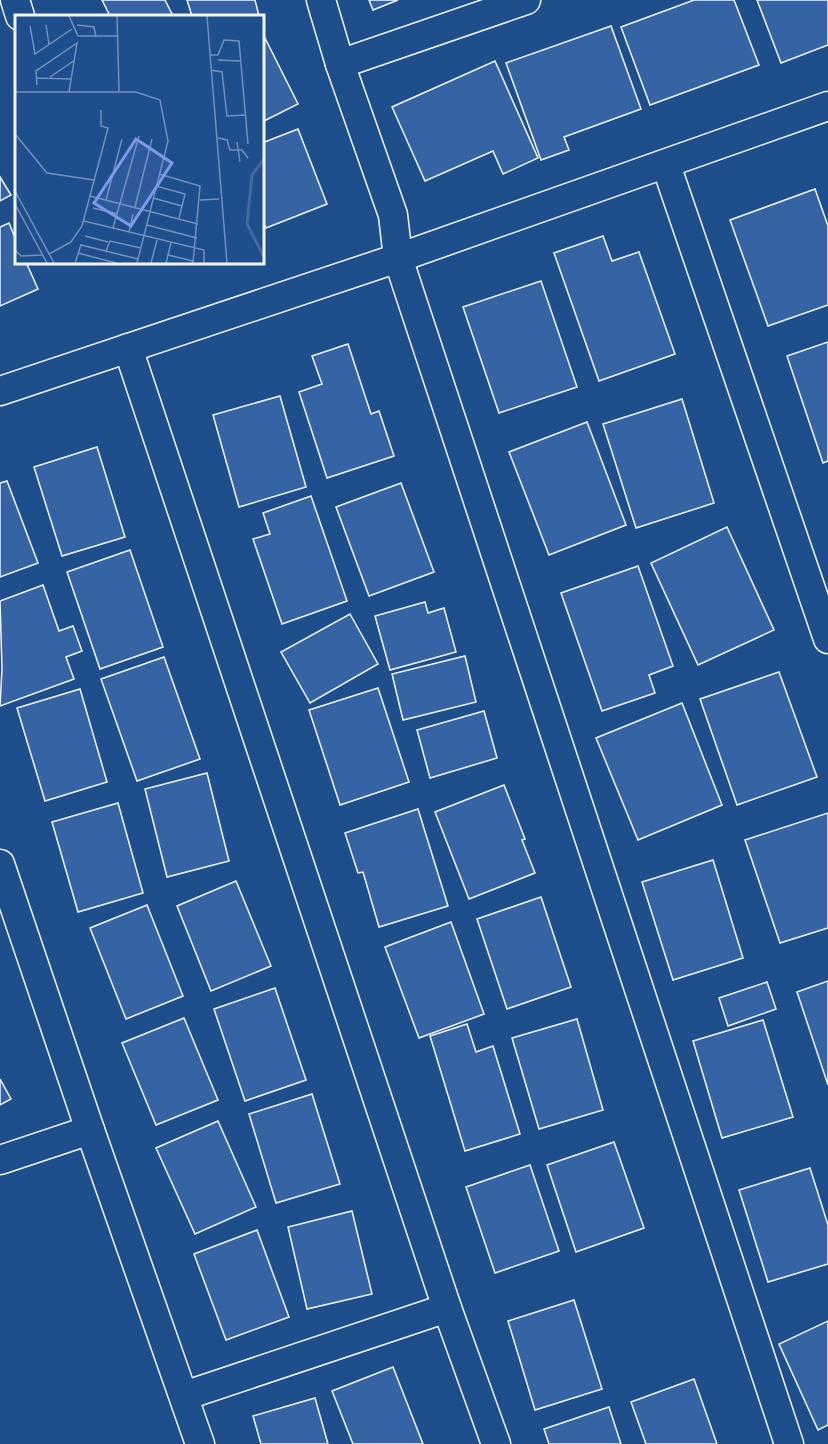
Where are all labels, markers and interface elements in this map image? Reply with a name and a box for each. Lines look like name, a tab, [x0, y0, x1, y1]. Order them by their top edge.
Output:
inset map	[15, 15, 264, 264]

